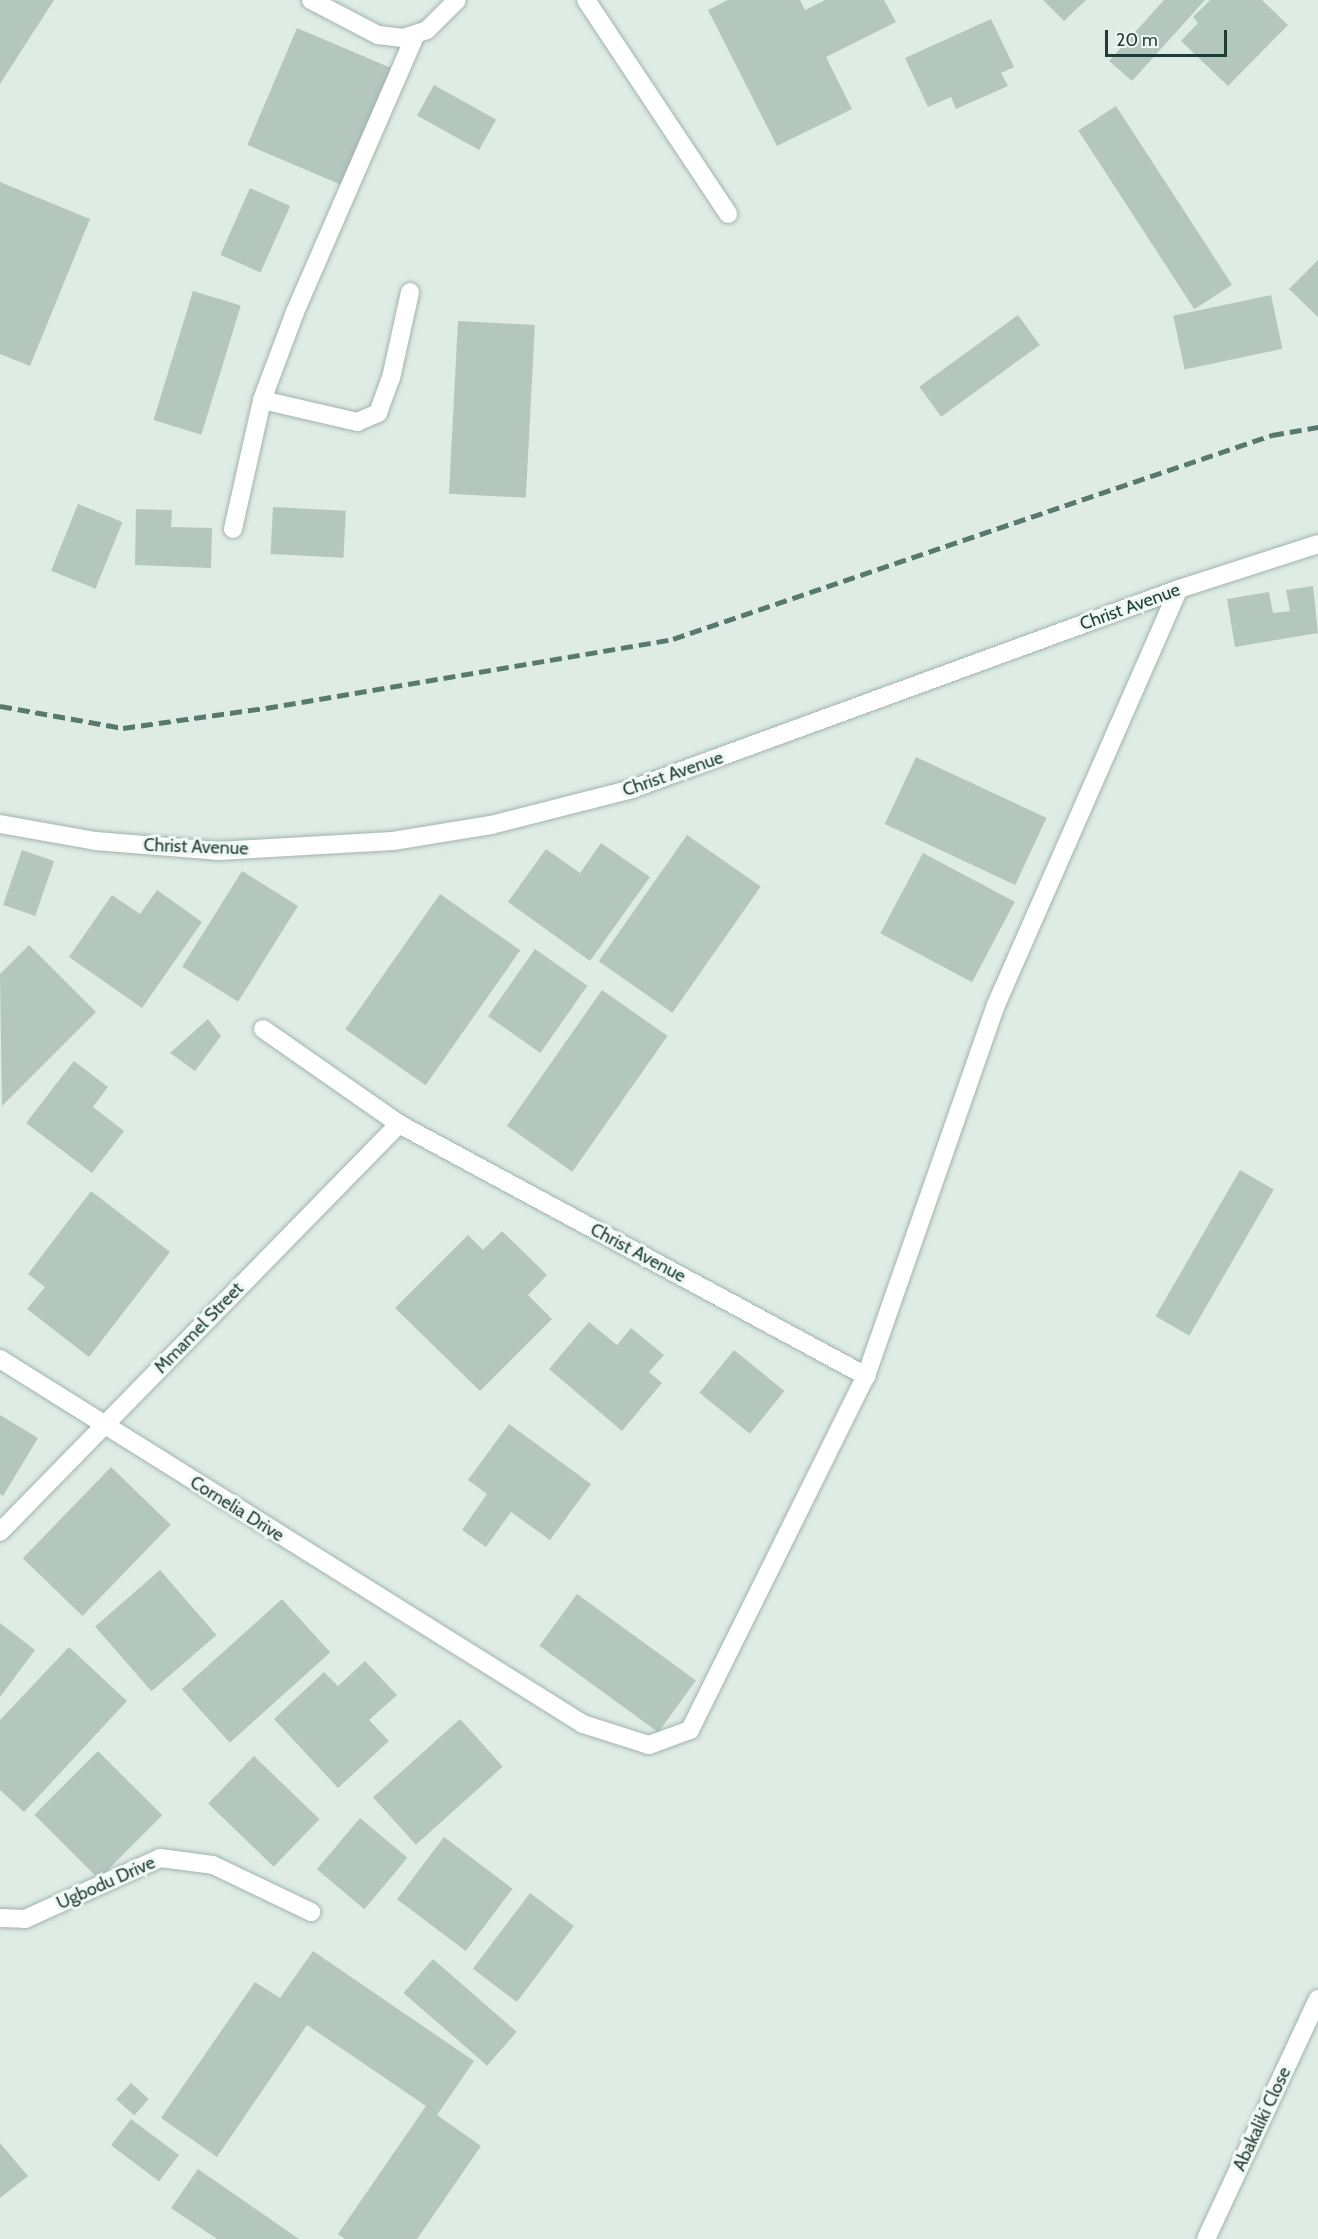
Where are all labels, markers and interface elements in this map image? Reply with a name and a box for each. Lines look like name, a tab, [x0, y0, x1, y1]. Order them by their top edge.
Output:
scale bar	[1108, 18, 1230, 56]
text: 20 m	[1116, 29, 1158, 51]
street label: Christ Avenue	[1077, 579, 1183, 635]
street label: Christ Avenue	[620, 747, 726, 801]
street label: Christ Avenue	[143, 834, 249, 860]
street label: Christ Avenue	[587, 1219, 689, 1287]
street label: Mmamel Street	[150, 1278, 248, 1378]
street label: Cornelia Drive	[186, 1472, 288, 1546]
street label: Ugbodu Drive	[53, 1852, 159, 1914]
street label: Abakaliki Close	[1229, 2064, 1295, 2174]

